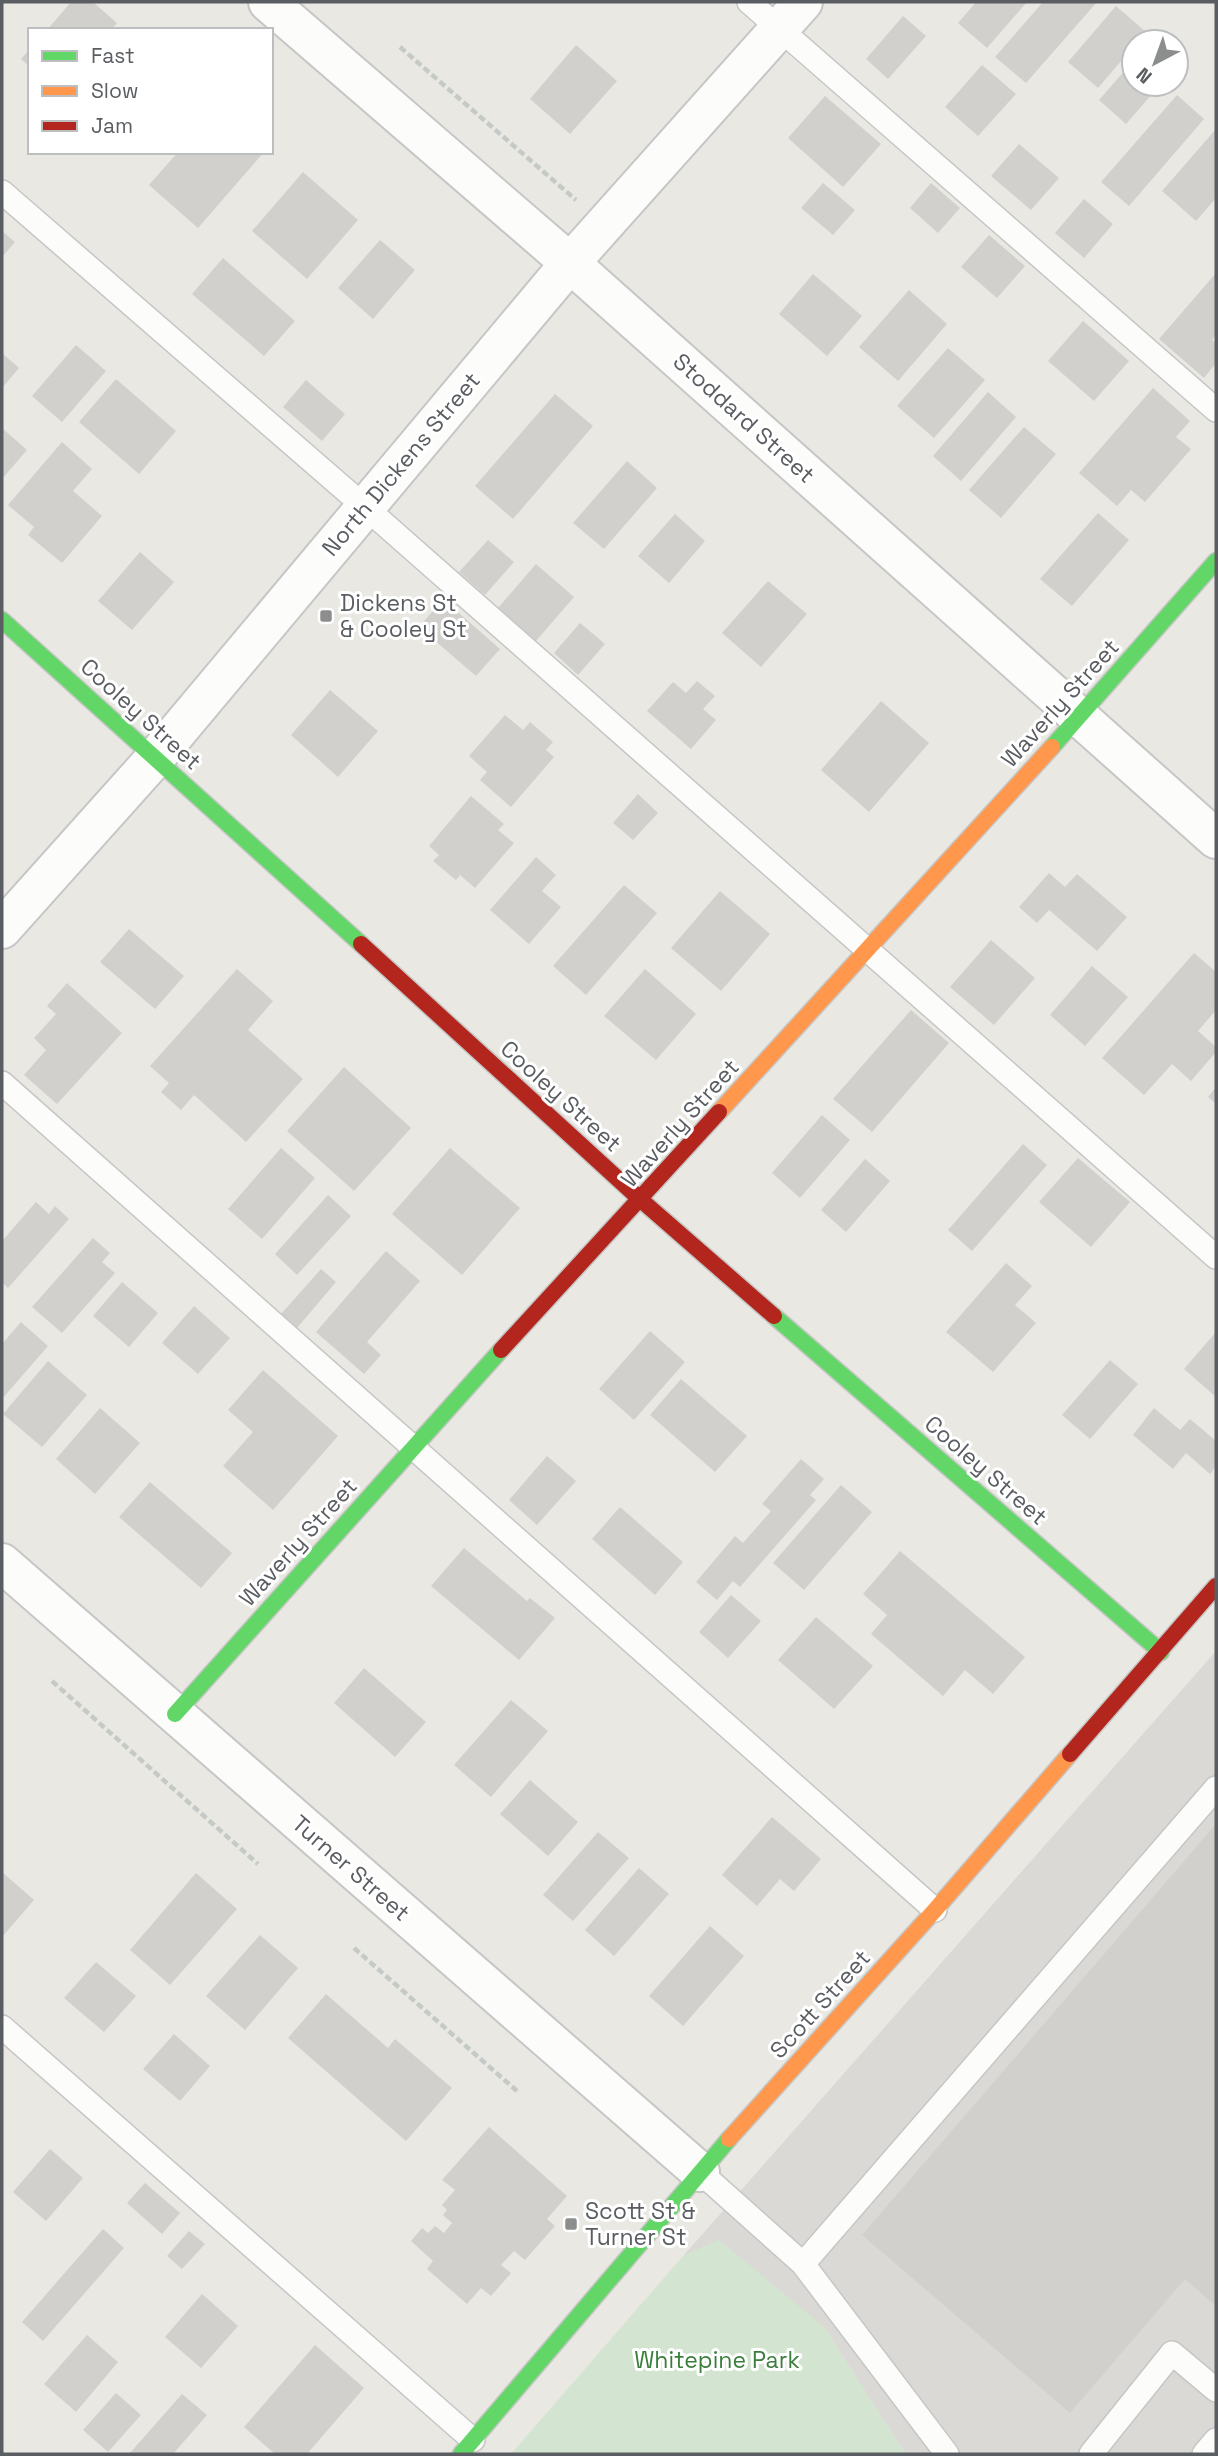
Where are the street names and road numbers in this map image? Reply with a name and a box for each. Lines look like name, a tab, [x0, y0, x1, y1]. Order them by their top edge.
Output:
street label: Stoddard Street	[667, 346, 821, 490]
street label: North Dickens Street	[315, 366, 487, 562]
street label: Waverly Street	[994, 633, 1126, 773]
street label: Cooley Street	[74, 652, 208, 776]
street label: Cooley Street	[494, 1034, 628, 1158]
street label: Waverly Street	[614, 1053, 746, 1193]
street label: Cooley Street	[919, 1409, 1053, 1531]
street label: Waverly Street	[232, 1472, 364, 1612]
street label: Turner Street	[286, 1808, 416, 1928]
street label: Scott Street	[763, 1943, 877, 2065]

